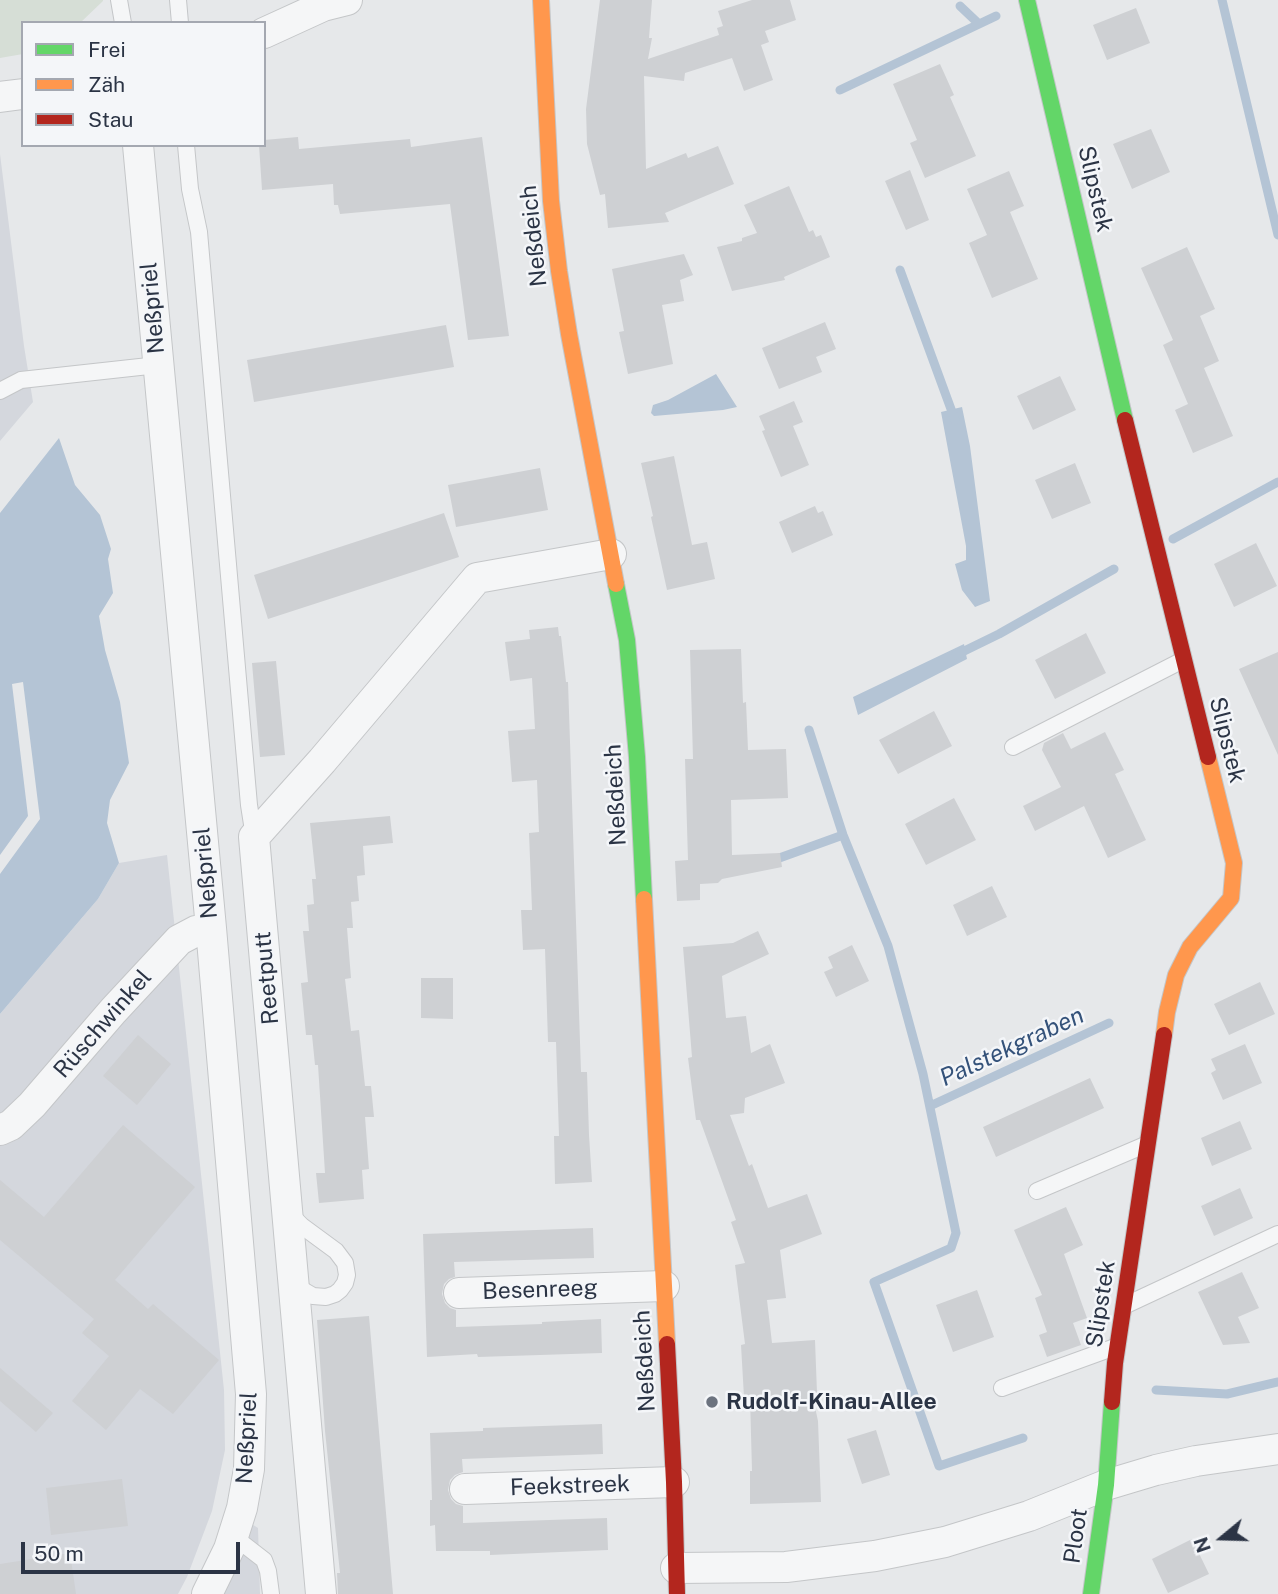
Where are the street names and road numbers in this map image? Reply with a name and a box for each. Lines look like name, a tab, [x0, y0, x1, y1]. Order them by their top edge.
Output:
street label: Slipstek	[1072, 143, 1118, 235]
street label: Neßdeich	[515, 184, 553, 288]
street label: Neßpriel	[135, 261, 171, 355]
street label: Slipstek	[1203, 694, 1251, 786]
street label: Neßdeich	[600, 743, 632, 847]
street label: Neßpriel	[188, 826, 224, 920]
street label: Reetputt	[249, 930, 285, 1026]
street label: Rüschwinkel	[48, 964, 158, 1084]
street label: Slipstek	[1081, 1259, 1121, 1349]
street label: Besenreeg	[482, 1274, 598, 1306]
street label: Neßdeich	[629, 1309, 661, 1413]
street label: Neßpriel	[231, 1391, 263, 1485]
street label: Feekstreek	[509, 1470, 631, 1502]
street label: Ploot	[1058, 1507, 1094, 1565]

